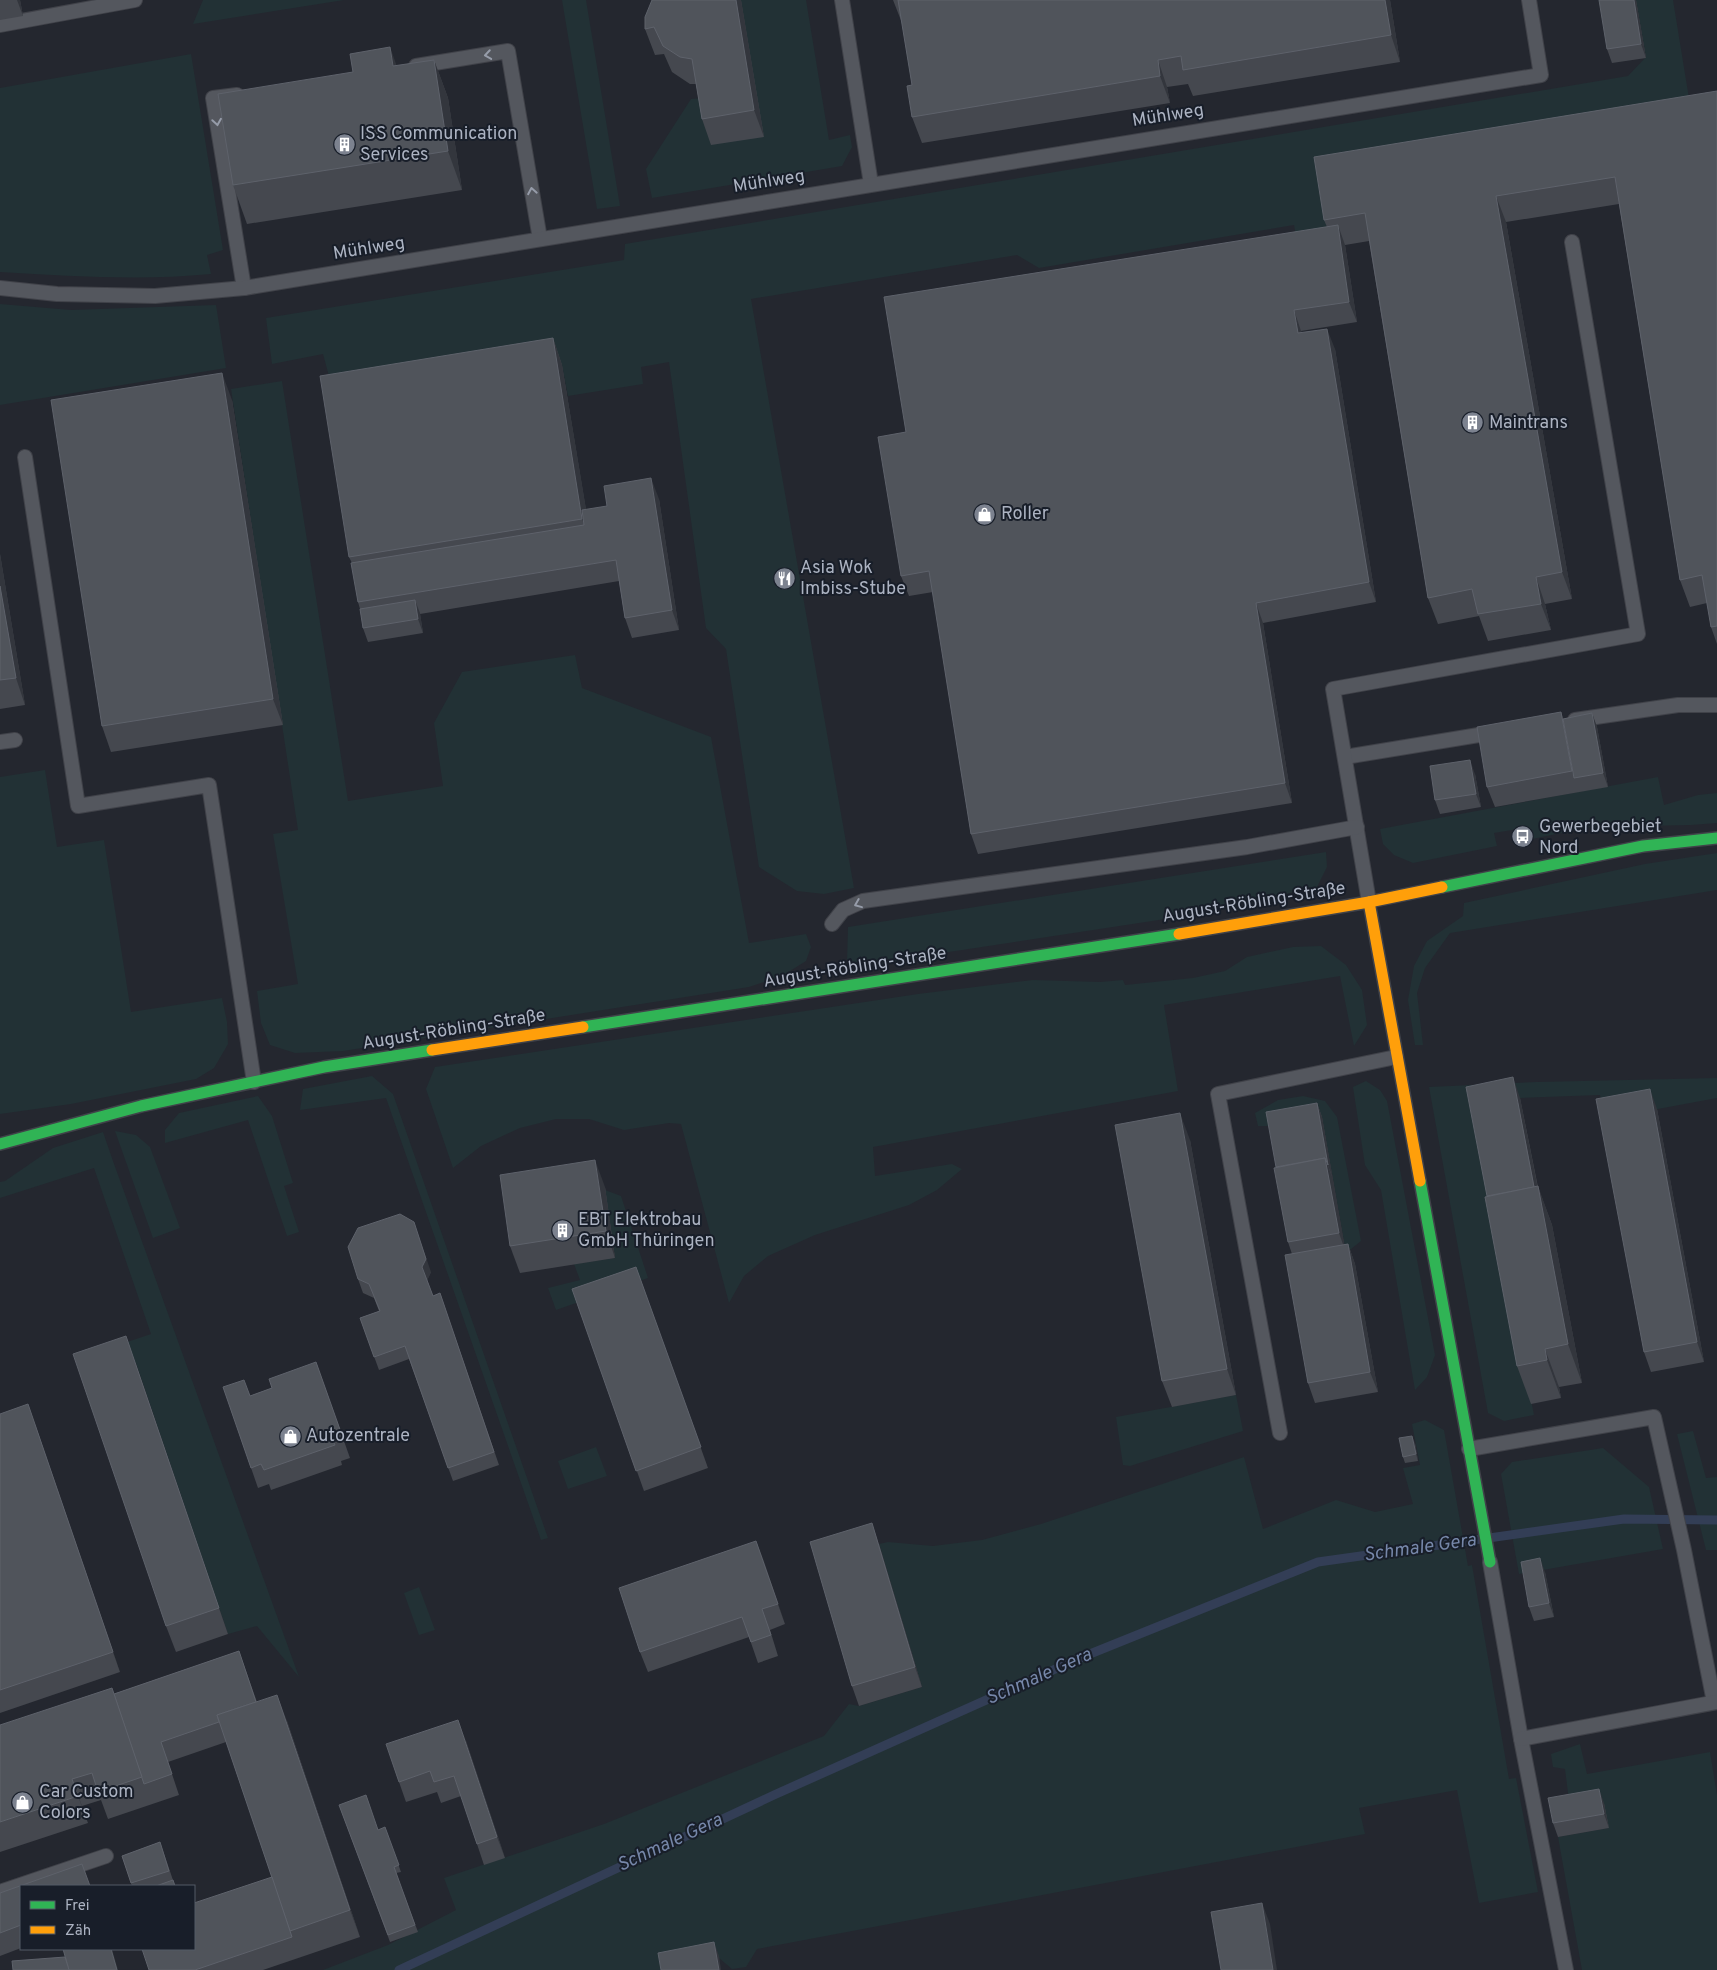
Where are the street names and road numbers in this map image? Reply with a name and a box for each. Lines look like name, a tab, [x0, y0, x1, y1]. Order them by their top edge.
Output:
street label: Mühlweg	[1130, 99, 1206, 133]
street label: Mühlweg	[731, 165, 807, 199]
street label: Mühlweg	[331, 232, 407, 266]
street label: August-Röbling-Straße	[1161, 877, 1347, 929]
street label: August-Röbling-Straße	[762, 942, 948, 994]
street label: August-Röbling-Straße	[361, 1004, 547, 1056]

